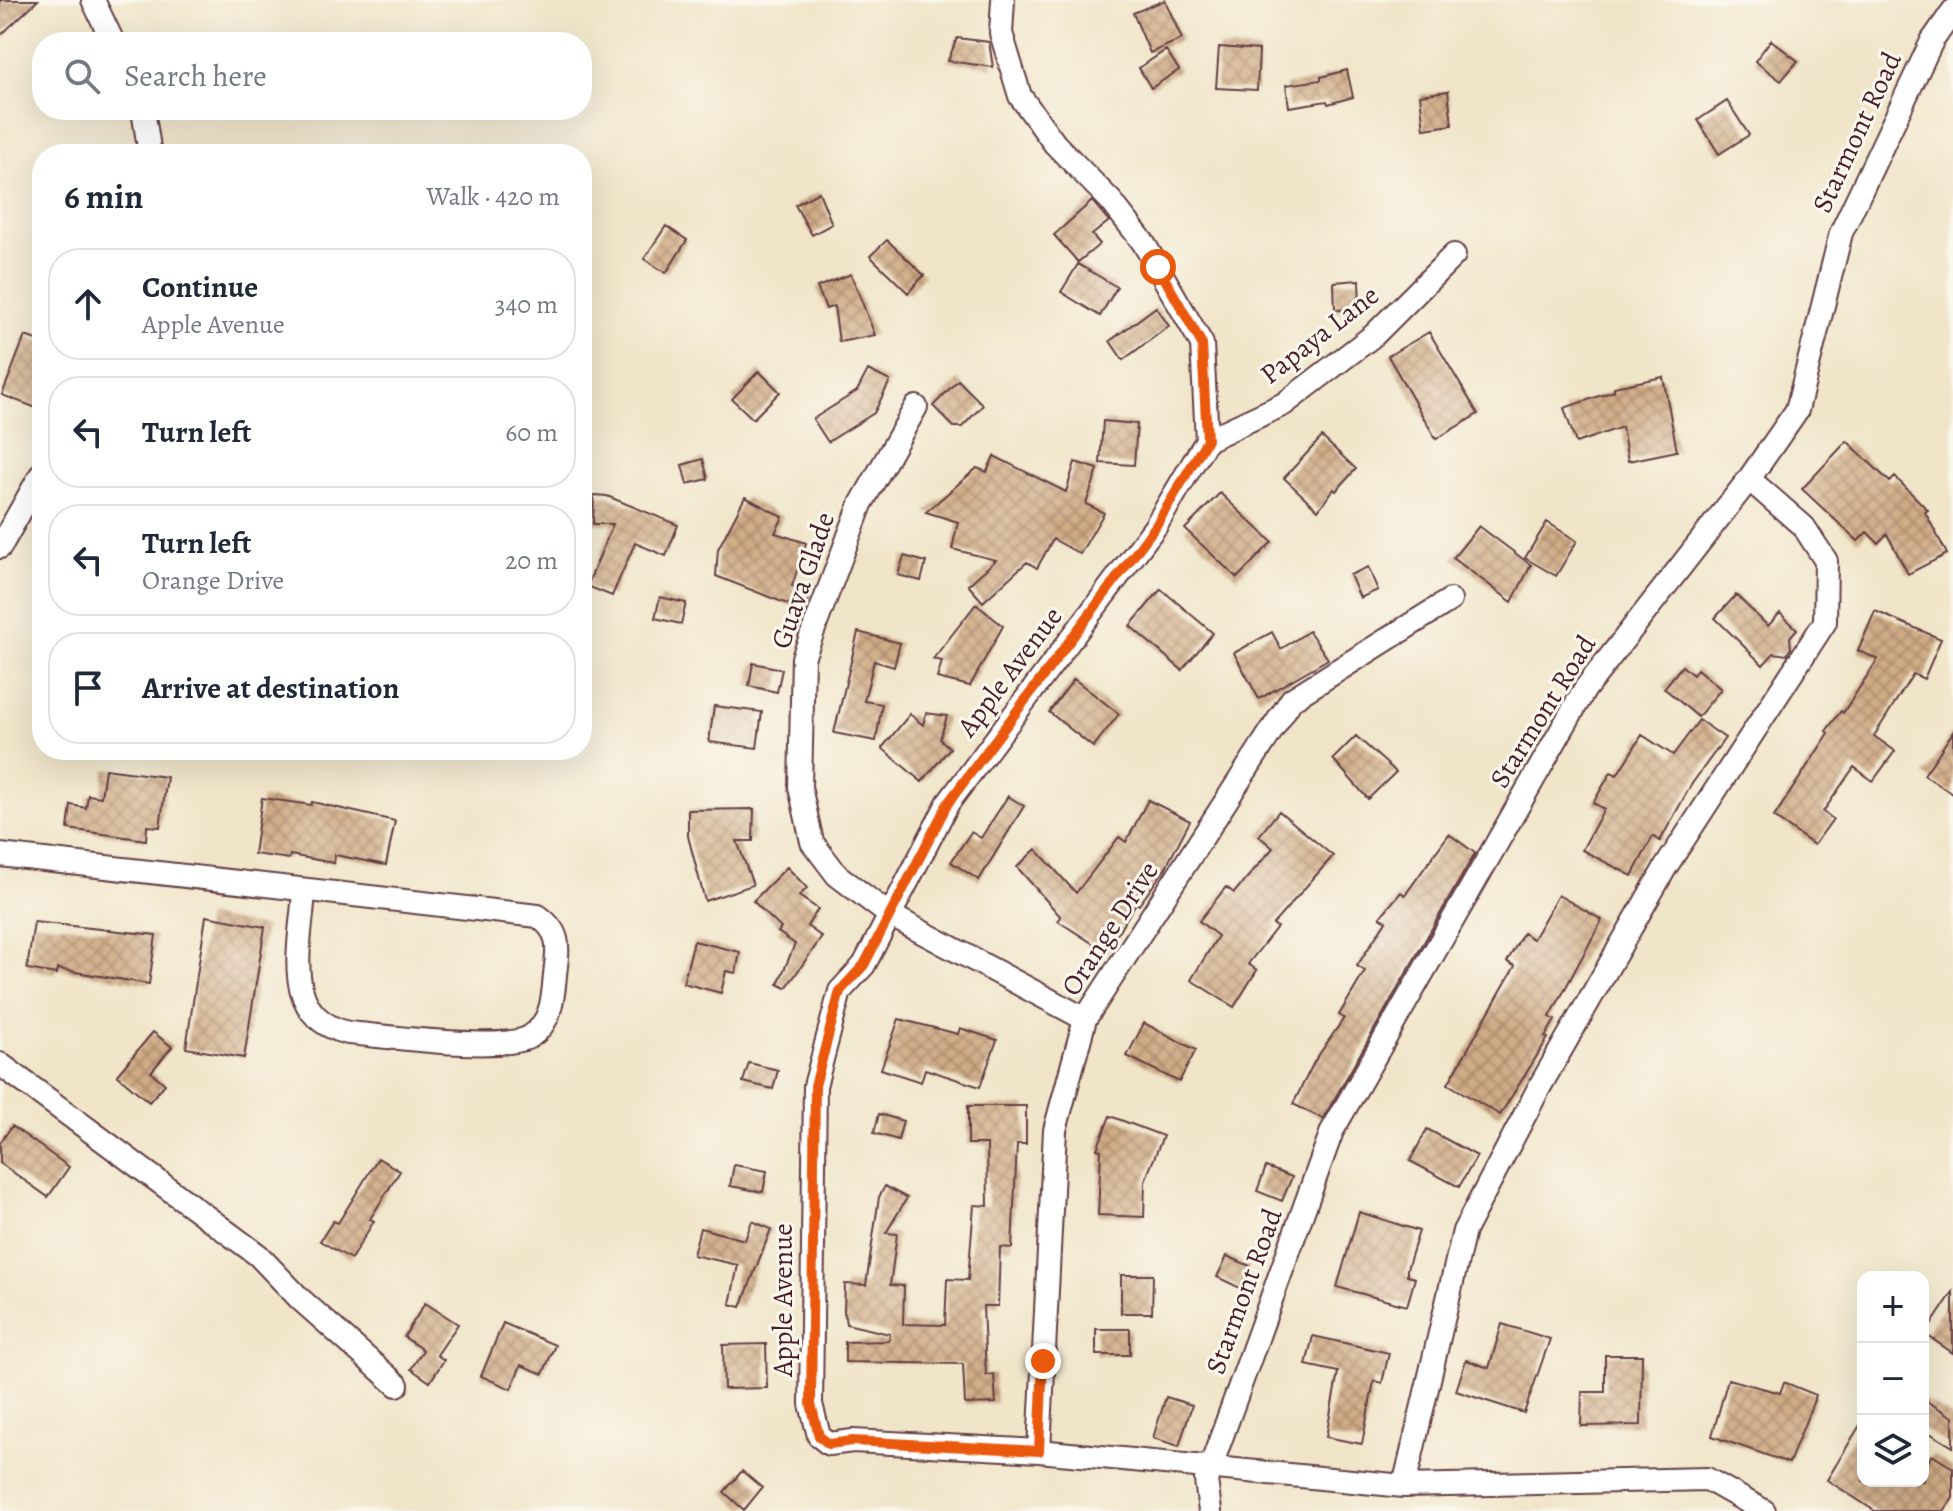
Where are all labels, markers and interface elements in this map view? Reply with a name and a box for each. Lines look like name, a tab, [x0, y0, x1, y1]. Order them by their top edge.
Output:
search box	[32, 32, 592, 120]
street label: Starmont Road	[1803, 45, 1911, 219]
icon: search	[60, 54, 104, 98]
text: Search here	[124, 56, 267, 96]
text: 6 min	[64, 173, 143, 220]
text: Walk · 420 m	[426, 179, 560, 214]
route start	[1140, 249, 1176, 285]
text: Continue	[142, 267, 258, 307]
street label: Papaya Lane	[1252, 276, 1387, 393]
icon: ahead	[66, 282, 110, 326]
text: 340 m	[495, 287, 558, 322]
text: Apple Avenue	[142, 307, 285, 342]
icon: left	[66, 410, 110, 454]
text: Turn left	[142, 412, 251, 452]
text: 60 m	[505, 415, 558, 450]
street label: Guava Glade	[762, 507, 844, 654]
text: Turn left	[142, 523, 251, 563]
icon: left	[66, 538, 110, 582]
text: 20 m	[505, 543, 558, 578]
text: Orange Drive	[142, 563, 284, 598]
street label: Apple Avenue	[948, 599, 1071, 745]
street label: Starmont Road	[1481, 627, 1605, 795]
icon: arrive	[66, 666, 110, 710]
text: Arrive at destination	[142, 668, 399, 708]
street label: Orange Drive	[1052, 854, 1167, 1003]
street label: Starmont Road	[1196, 1202, 1292, 1379]
street label: Apple Avenue	[764, 1223, 802, 1378]
map controls	[1857, 1271, 1929, 1487]
button: +	[1857, 1271, 1929, 1343]
route end	[1025, 1343, 1061, 1379]
button: −	[1857, 1343, 1929, 1415]
button: layers	[1857, 1415, 1929, 1487]

